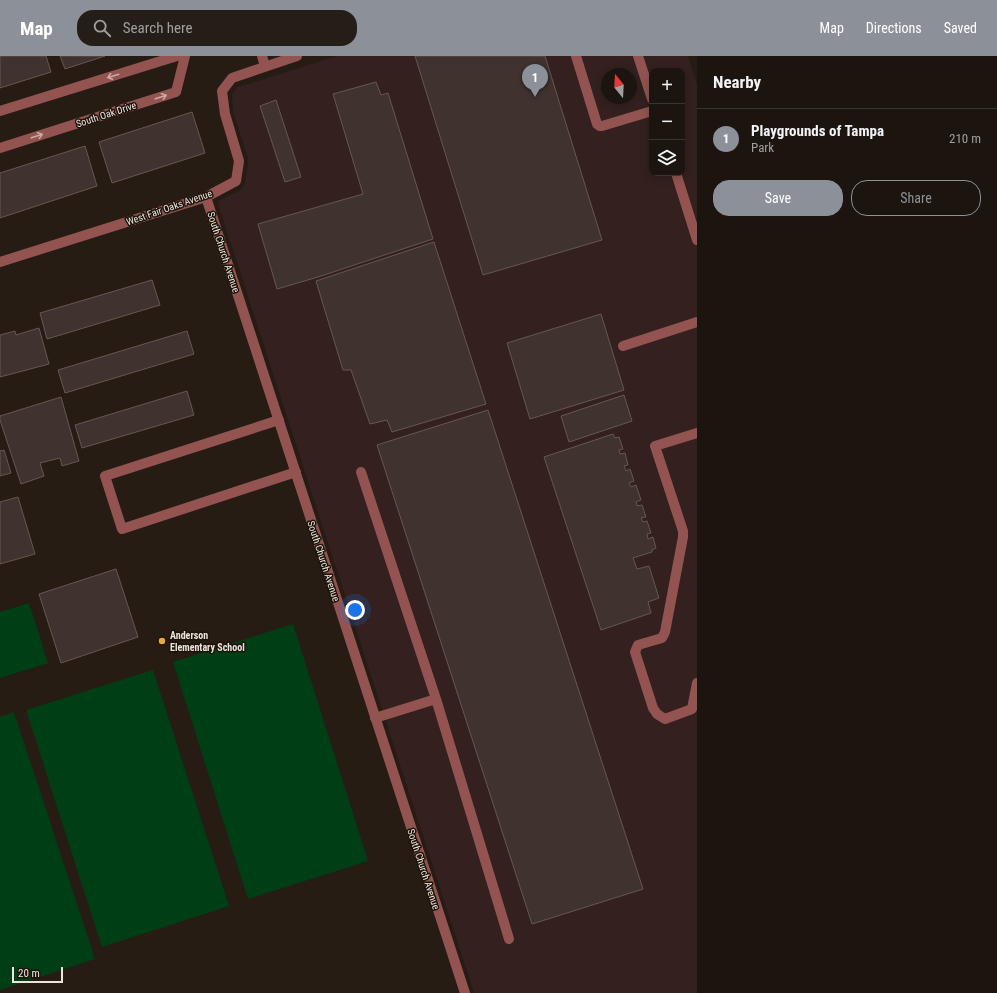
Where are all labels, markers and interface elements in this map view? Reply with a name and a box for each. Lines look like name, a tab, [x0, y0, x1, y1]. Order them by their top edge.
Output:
search box	[77, 10, 357, 46]
text: Map	[20, 17, 53, 40]
icon: search	[91, 17, 113, 39]
text: Search here	[123, 19, 193, 37]
text: Map	[820, 20, 844, 36]
text: Directions	[866, 20, 922, 36]
text: Saved	[944, 20, 977, 36]
pin: 1	[522, 64, 548, 97]
north arrow	[601, 68, 637, 104]
map controls	[649, 68, 685, 176]
button: +	[649, 68, 685, 104]
text: Nearby	[713, 72, 761, 92]
one-way arrow	[106, 73, 119, 80]
one-way arrow	[155, 92, 167, 100]
street label: South Oak Drive	[75, 99, 138, 129]
button: −	[649, 104, 685, 140]
text: Playgrounds of Tampa	[751, 122, 884, 140]
text: 1	[723, 131, 729, 146]
text: 210 m	[949, 131, 981, 146]
one-way arrow	[30, 132, 43, 139]
button: layers	[649, 140, 685, 176]
text: Park	[751, 140, 774, 155]
button: Save	[713, 180, 843, 216]
button: Share	[851, 180, 981, 216]
street label: West Fair Oaks Avenue	[125, 188, 214, 227]
street label: South Church Avenue	[205, 211, 242, 294]
street label: South Church Avenue	[305, 520, 342, 603]
your location	[345, 600, 365, 620]
place label: Anderson Elementary School	[170, 630, 245, 653]
marker: Anderson Elementary School	[157, 636, 167, 646]
street label: South Church Avenue	[405, 828, 442, 911]
scale bar	[12, 965, 63, 984]
text: 20 m	[18, 967, 40, 980]

